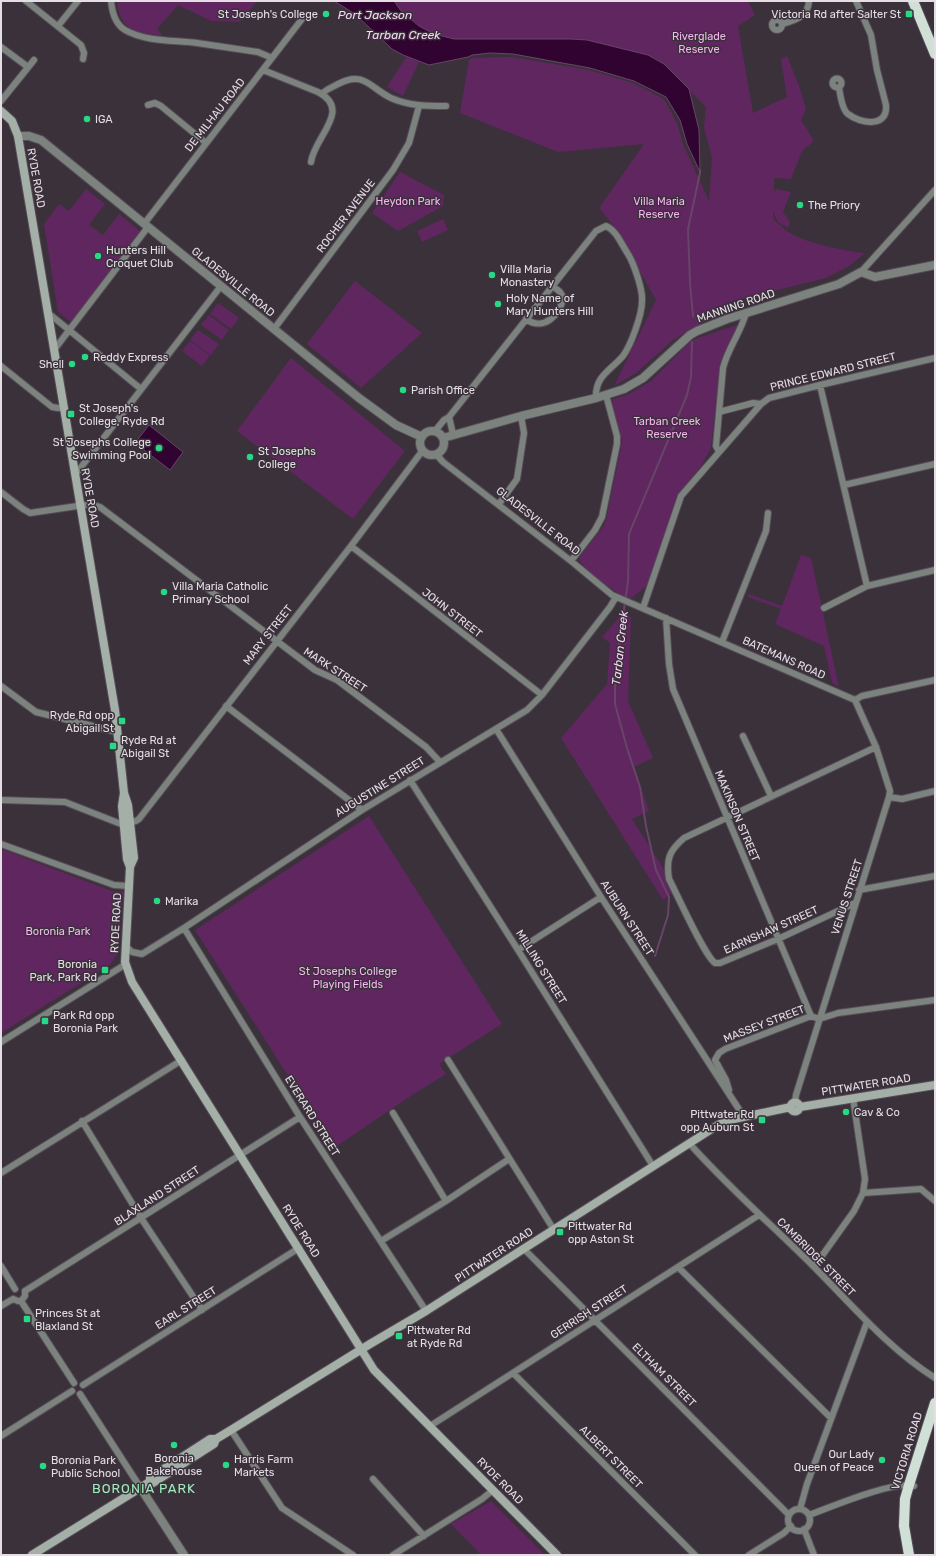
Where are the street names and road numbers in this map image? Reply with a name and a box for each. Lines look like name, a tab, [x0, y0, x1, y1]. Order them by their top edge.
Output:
street label: DE MILHAU ROAD	[182, 76, 248, 154]
street label: RYDE ROAD	[24, 147, 48, 209]
street label: ROCHER AVENUE	[314, 176, 378, 255]
street label: GLADESVILLE ROAD	[189, 244, 277, 320]
street label: MANNING ROAD	[695, 287, 777, 325]
street label: PRINCE EDWARD STREET	[769, 350, 898, 394]
street label: RYDE ROAD	[78, 467, 102, 529]
street label: GLADESVILLE ROAD	[493, 484, 583, 558]
street label: JOHN STREET	[419, 586, 485, 641]
street label: MARY STREET	[241, 602, 296, 668]
street label: BATEMANS ROAD	[740, 634, 828, 682]
street label: MARK STREET	[301, 645, 369, 696]
street label: AUGUSTINE STREET	[333, 754, 428, 820]
street label: MAKINSON STREET	[712, 768, 762, 864]
street label: VENUS STREET	[829, 857, 866, 936]
street label: AUBURN STREET	[598, 878, 657, 959]
street label: RYDE ROAD	[108, 892, 124, 954]
street label: EARNSHAW STREET	[722, 903, 821, 957]
street label: MILLING STREET	[513, 928, 569, 1007]
street label: MASSEY STREET	[722, 1002, 807, 1045]
street label: PITTWATER ROAD	[820, 1072, 912, 1098]
street label: EVERARD STREET	[282, 1073, 342, 1159]
street label: BLAXLAND STREET	[112, 1163, 203, 1229]
street label: RYDE ROAD	[279, 1202, 323, 1260]
street label: CAMBRIDGE STREET	[774, 1215, 858, 1299]
street label: PITTWATER ROAD	[453, 1225, 535, 1285]
street label: GERRISH STREET	[548, 1282, 630, 1342]
street label: EARL STREET	[153, 1284, 220, 1332]
street label: ELTHAM STREET	[629, 1340, 699, 1410]
street label: VICTORIA ROAD	[889, 1411, 925, 1491]
street label: ALBERT STREET	[577, 1423, 646, 1492]
street label: RYDE ROAD	[474, 1455, 526, 1507]

